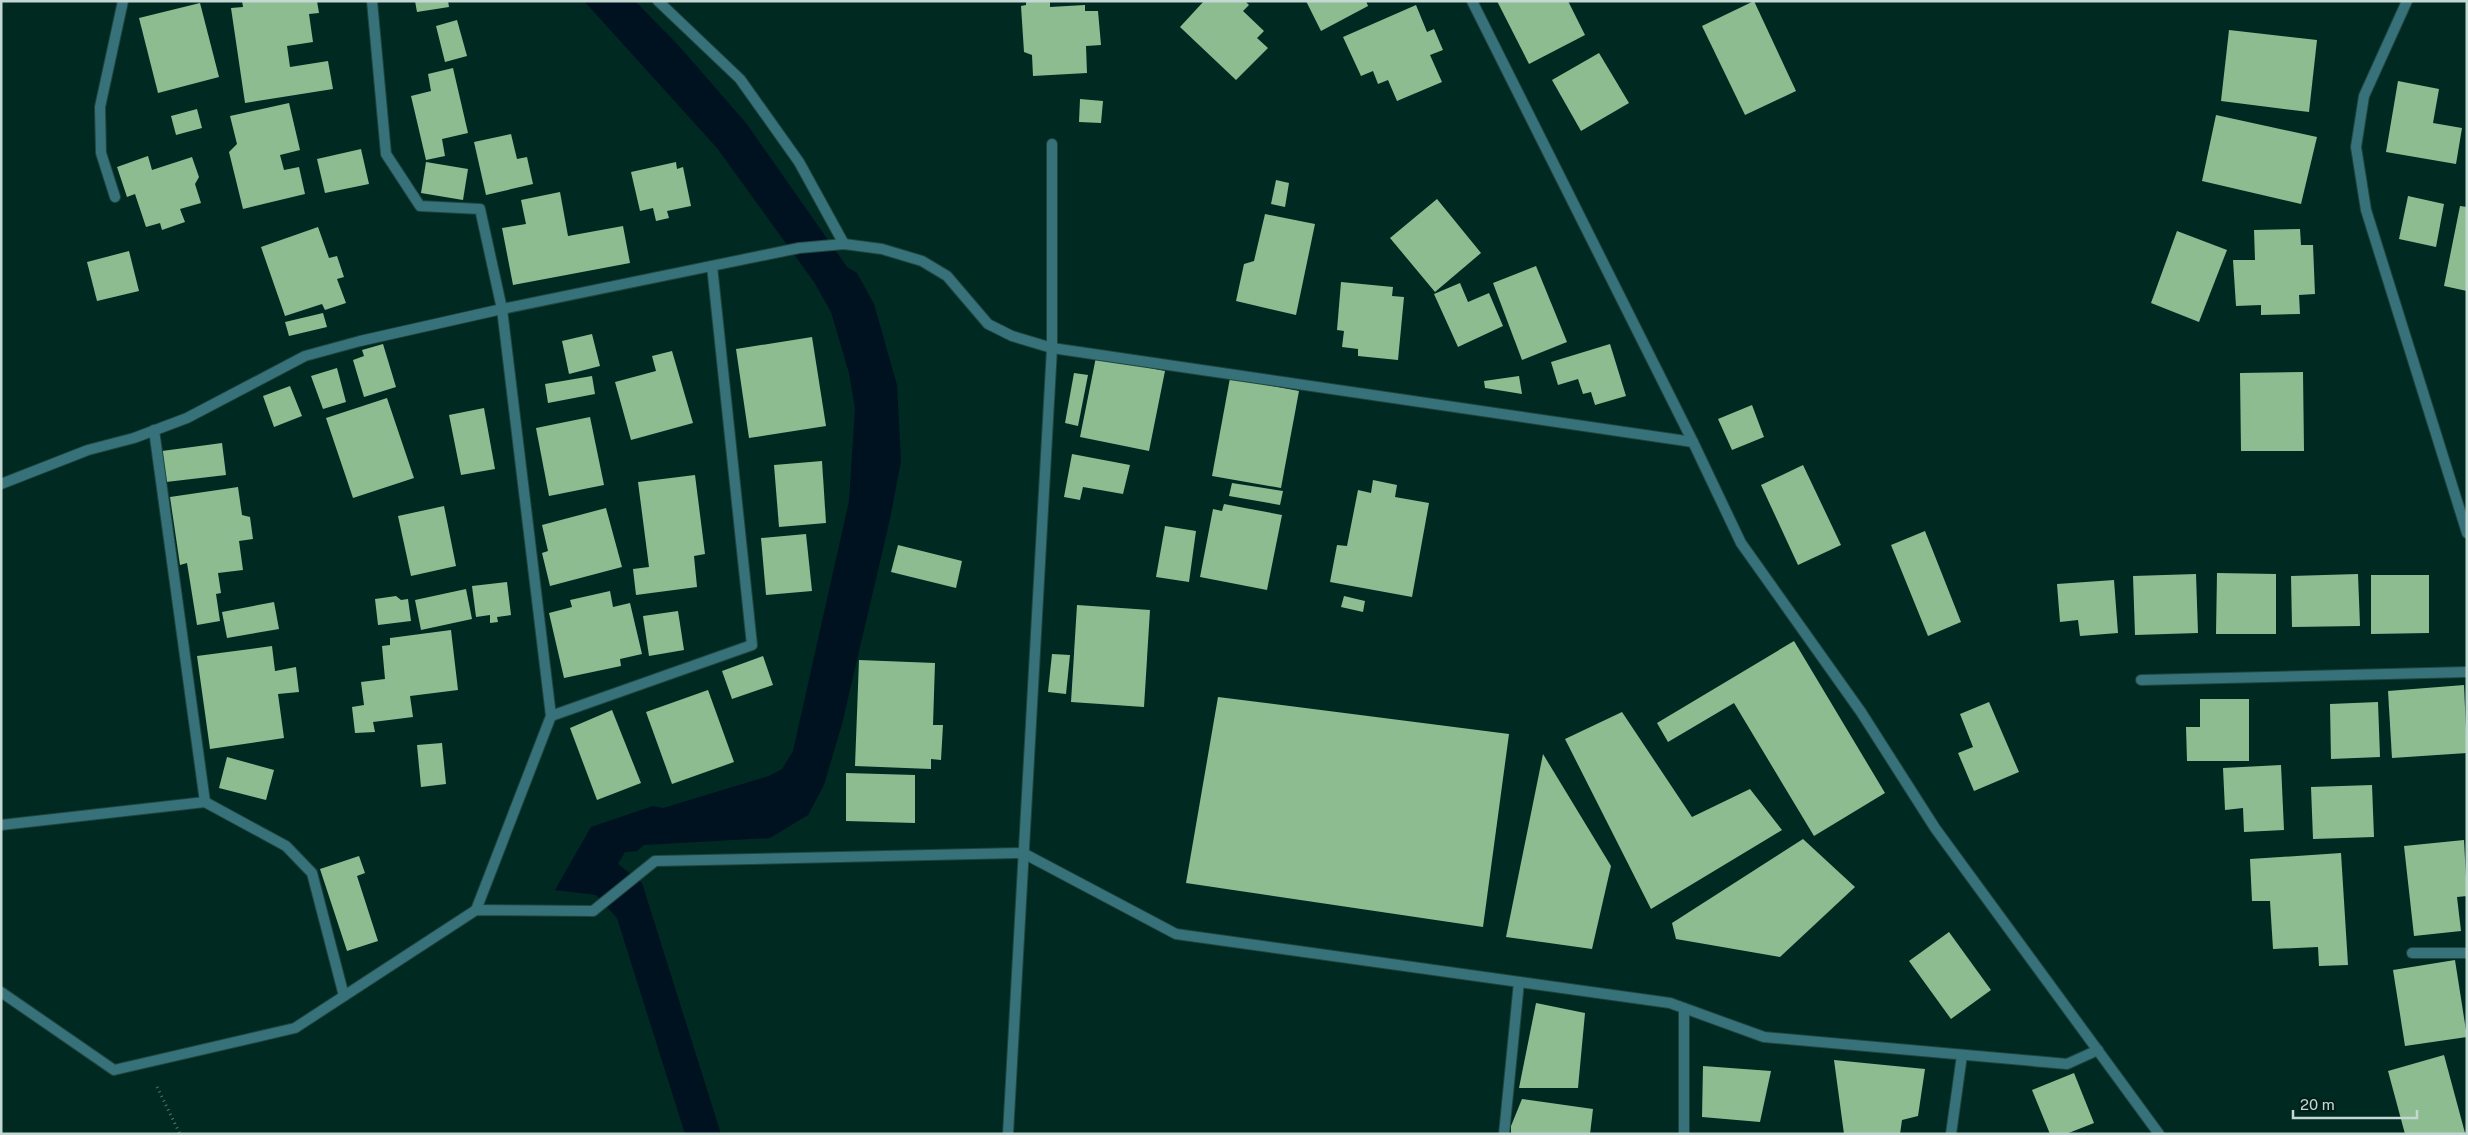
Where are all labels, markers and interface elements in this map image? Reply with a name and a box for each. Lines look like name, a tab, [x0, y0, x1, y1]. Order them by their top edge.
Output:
scale bar	[2293, 1088, 2417, 1120]
text: 20 m	[2300, 1096, 2335, 1113]

